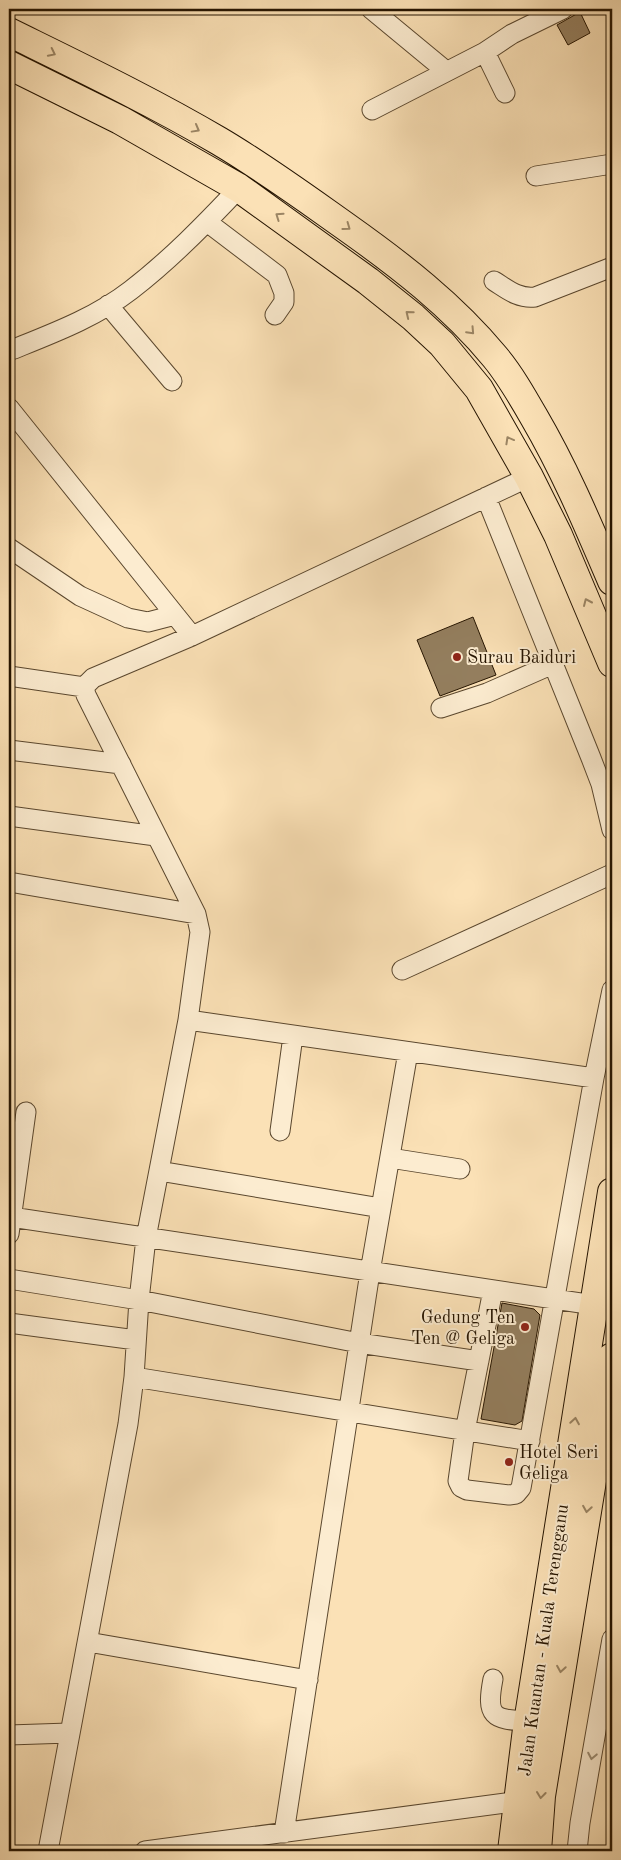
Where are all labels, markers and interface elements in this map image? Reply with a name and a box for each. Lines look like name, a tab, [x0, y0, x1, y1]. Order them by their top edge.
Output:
one-way arrow	[47, 47, 56, 57]
one-way arrow	[191, 123, 200, 133]
one-way arrow	[275, 213, 285, 222]
one-way arrow	[341, 221, 351, 230]
one-way arrow	[406, 311, 415, 319]
one-way arrow	[465, 325, 474, 334]
one-way arrow	[505, 437, 515, 446]
one-way arrow	[583, 598, 594, 607]
place label: Surau Baiduri	[467, 649, 576, 667]
marker: Surau Baiduri	[451, 651, 463, 663]
place label: Gedung Ten Ten @ Geliga	[411, 1309, 515, 1348]
marker: Gedung Ten Ten @ Geliga	[519, 1321, 531, 1333]
one-way arrow	[570, 1417, 580, 1426]
place label: Hotel Seri Geliga	[519, 1444, 598, 1483]
marker: Hotel Seri Geliga	[503, 1456, 515, 1468]
street label: Jalan Kuantan - Kuala Terengganu	[516, 1503, 572, 1777]
one-way arrow	[582, 1505, 592, 1513]
one-way arrow	[556, 1665, 566, 1674]
one-way arrow	[588, 1751, 598, 1760]
one-way arrow	[536, 1791, 547, 1799]

